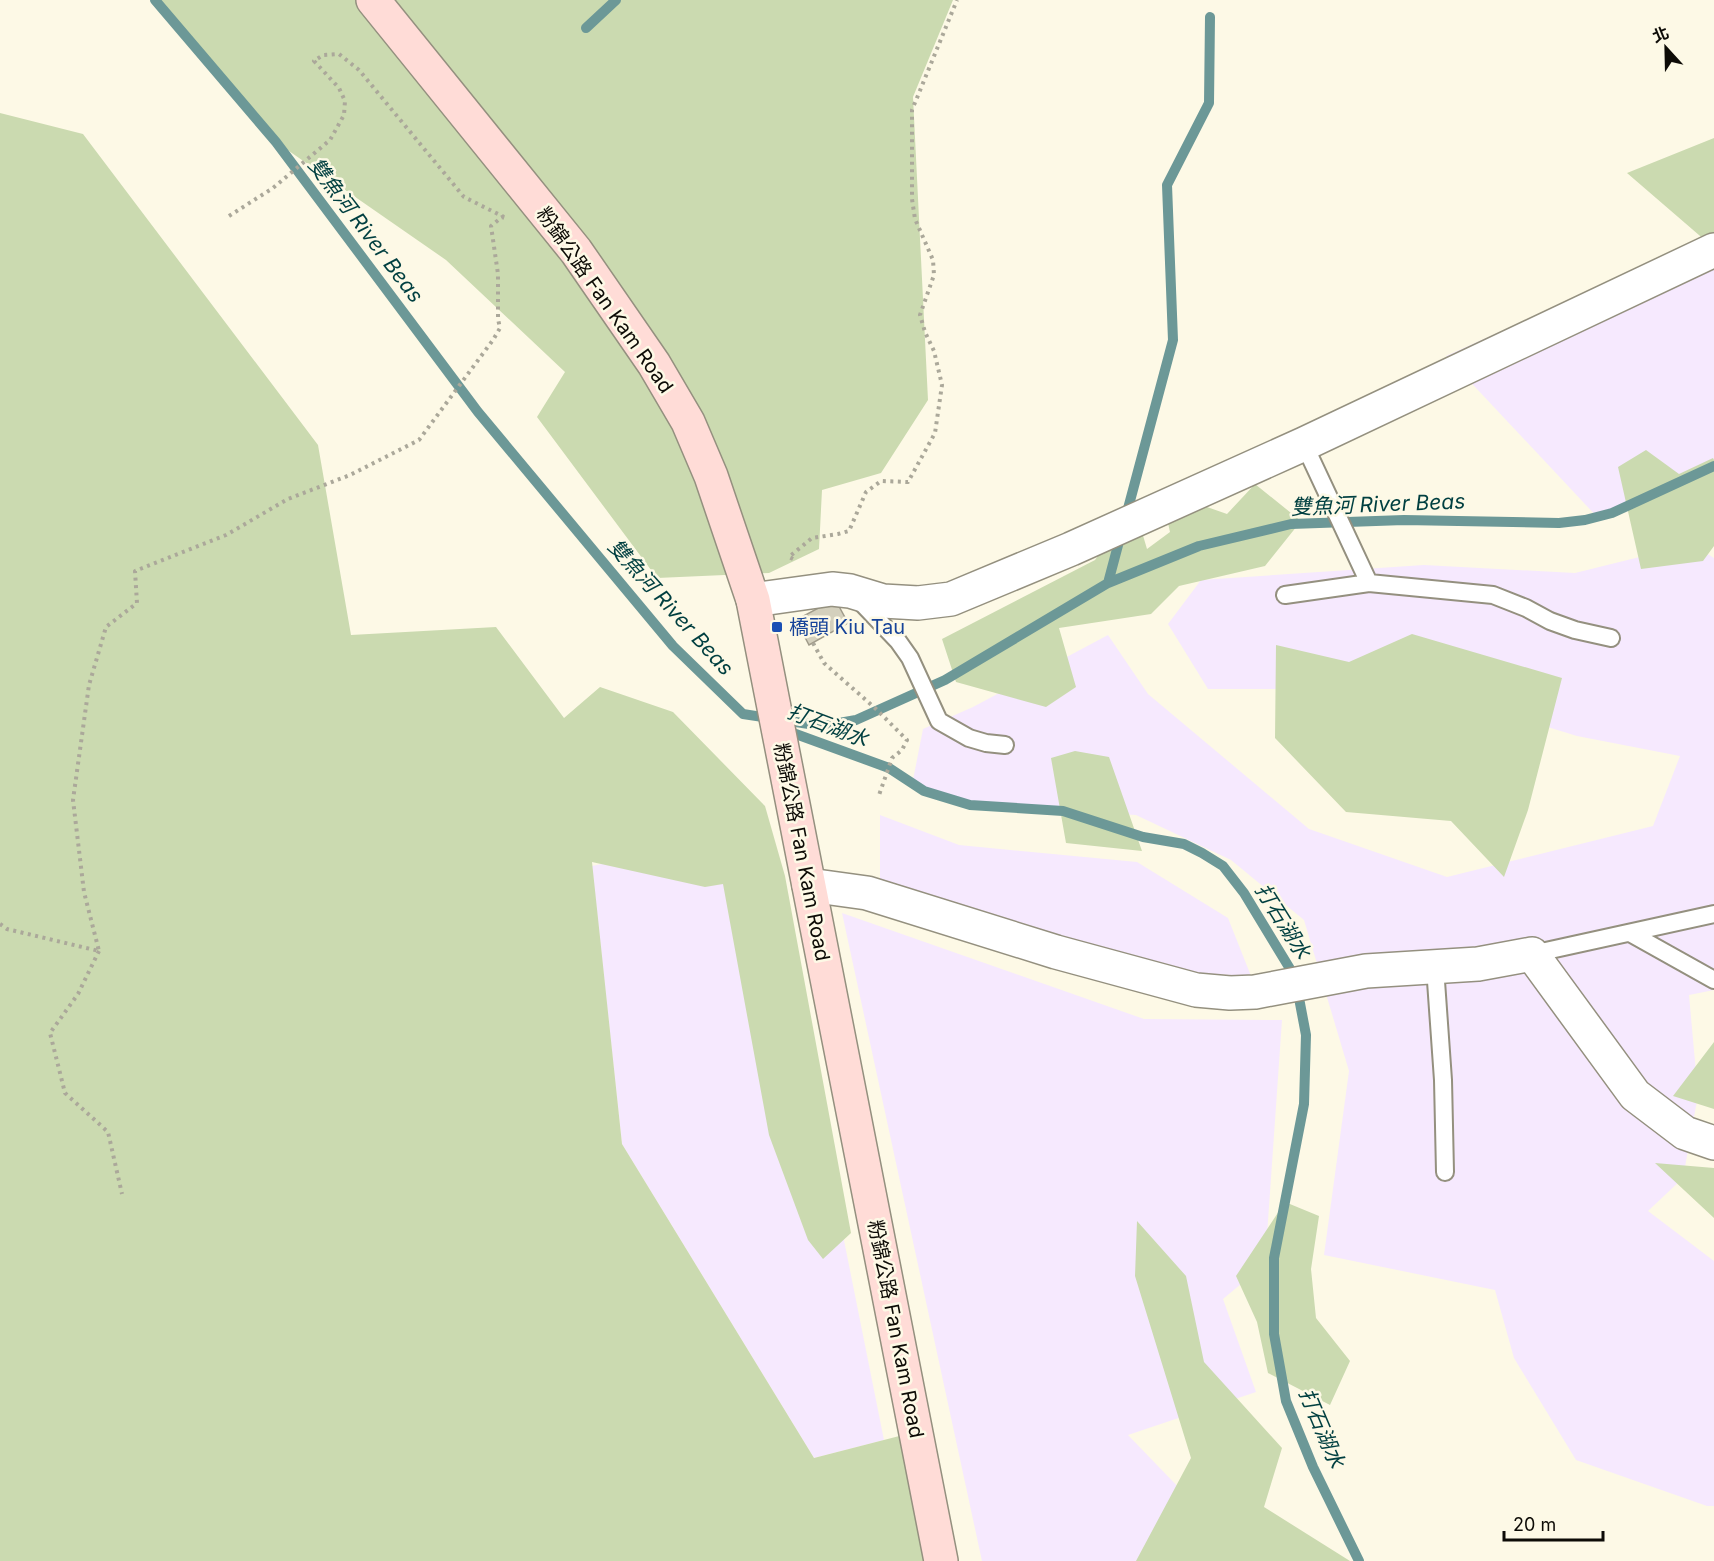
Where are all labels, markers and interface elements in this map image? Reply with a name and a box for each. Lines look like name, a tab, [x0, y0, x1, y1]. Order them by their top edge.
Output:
north arrow	[1636, 18, 1696, 78]
text: 北	[1649, 22, 1672, 46]
water label: 雙魚河 River Beas	[303, 153, 429, 307]
street label: 粉錦公路 Fan Kam Road	[532, 202, 678, 398]
water label: 雙魚河 River Beas	[1290, 488, 1466, 520]
water label: 雙魚河 River Beas	[603, 534, 739, 680]
place label: 橋頭 Kiu Tau	[789, 615, 905, 639]
marker: 橋頭 Kiu Tau	[770, 620, 784, 634]
water label: 打石湖水	[784, 698, 873, 752]
street label: 粉錦公路 Fan Kam Road	[769, 741, 835, 963]
water label: 打石湖水	[1250, 879, 1316, 964]
street label: 粉錦公路 Fan Kam Road	[863, 1218, 929, 1440]
water label: 打石湖水	[1294, 1384, 1350, 1472]
scale bar	[1504, 1504, 1603, 1542]
text: 20 m	[1513, 1514, 1556, 1535]

